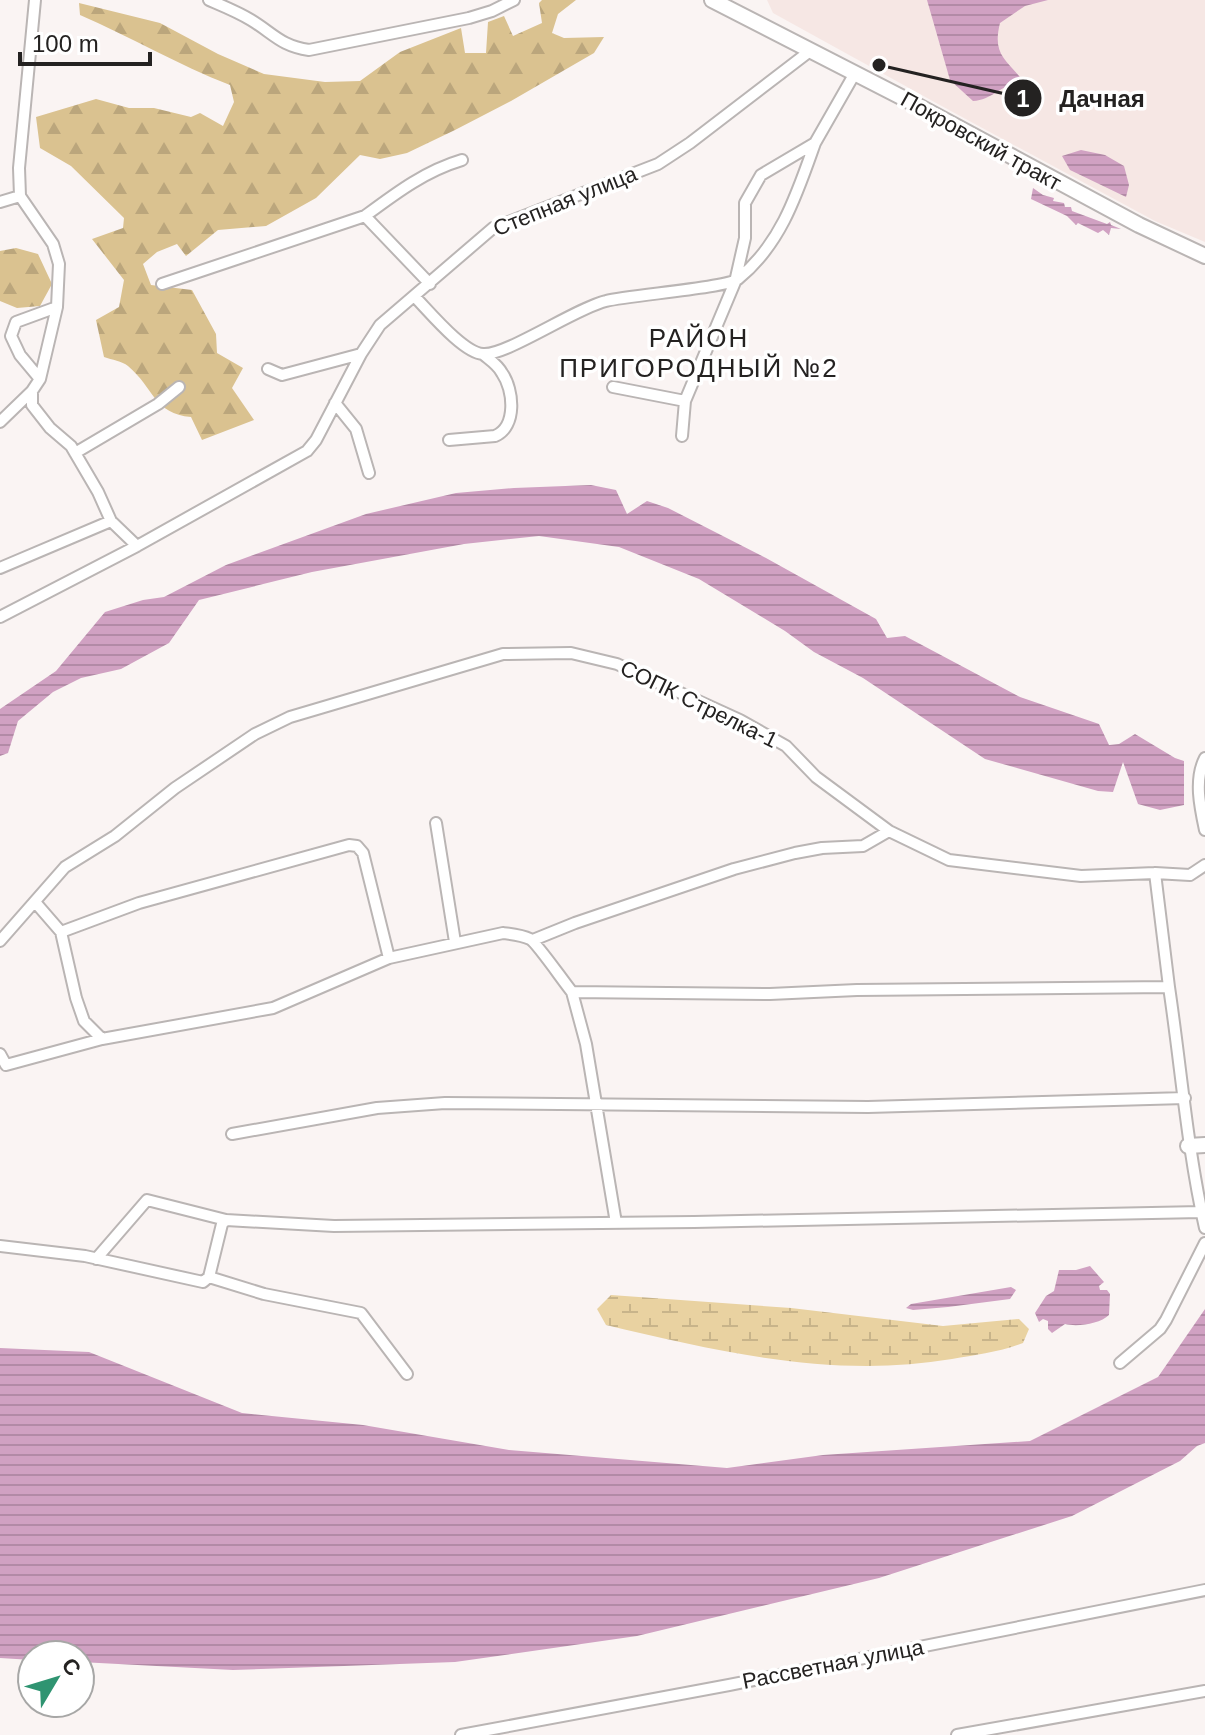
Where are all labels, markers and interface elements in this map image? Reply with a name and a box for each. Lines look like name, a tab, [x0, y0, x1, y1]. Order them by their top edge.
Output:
scale bar	[20, 16, 150, 66]
text: 100 m	[32, 30, 99, 57]
callout: Дачная	[1003, 74, 1161, 122]
text: 1	[1016, 85, 1030, 112]
text: Дачная	[1059, 85, 1145, 112]
street label: Покровский тракт	[896, 87, 1066, 195]
street label: Степная улица	[489, 161, 641, 241]
district label: РАЙОН ПРИГОРОДНЫЙ №2	[559, 323, 839, 383]
street label: СОПК Стрелка-1	[616, 655, 782, 753]
street label: Рассветная улица	[740, 1634, 926, 1694]
north arrow	[16, 1639, 96, 1719]
text: С	[57, 1653, 86, 1681]

